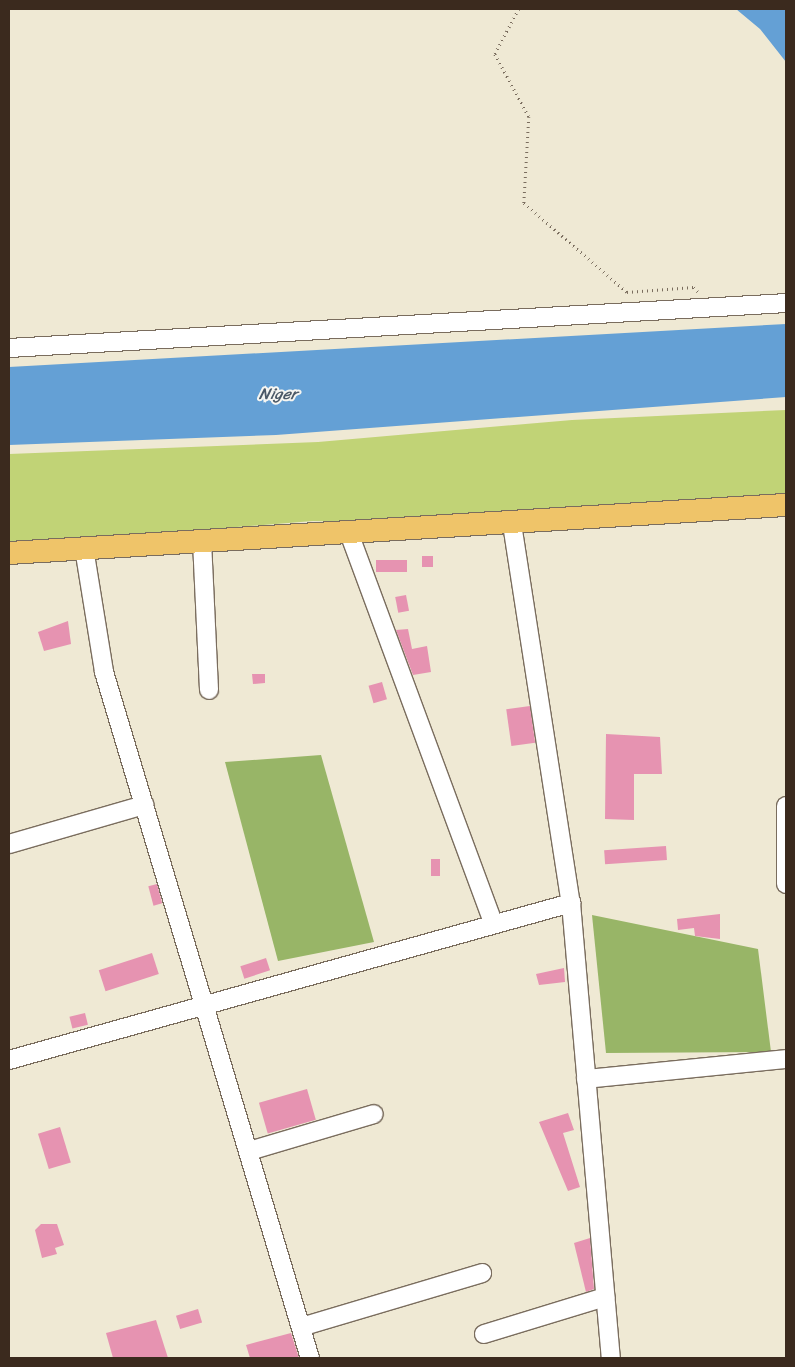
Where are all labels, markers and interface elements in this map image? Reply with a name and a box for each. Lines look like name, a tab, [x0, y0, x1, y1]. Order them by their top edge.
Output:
water label: Niger	[259, 384, 297, 404]

